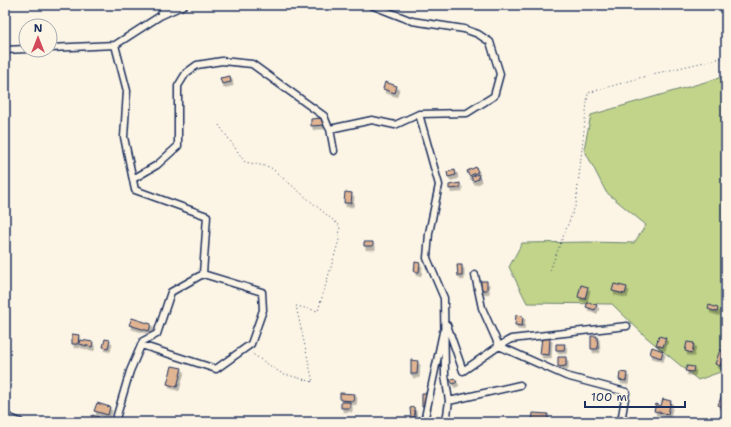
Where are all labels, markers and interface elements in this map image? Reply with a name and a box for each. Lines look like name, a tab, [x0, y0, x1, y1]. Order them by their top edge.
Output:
north arrow	[18, 18, 58, 58]
text: N	[34, 21, 43, 36]
scale bar	[585, 383, 685, 409]
text: 100 m	[591, 389, 627, 405]

